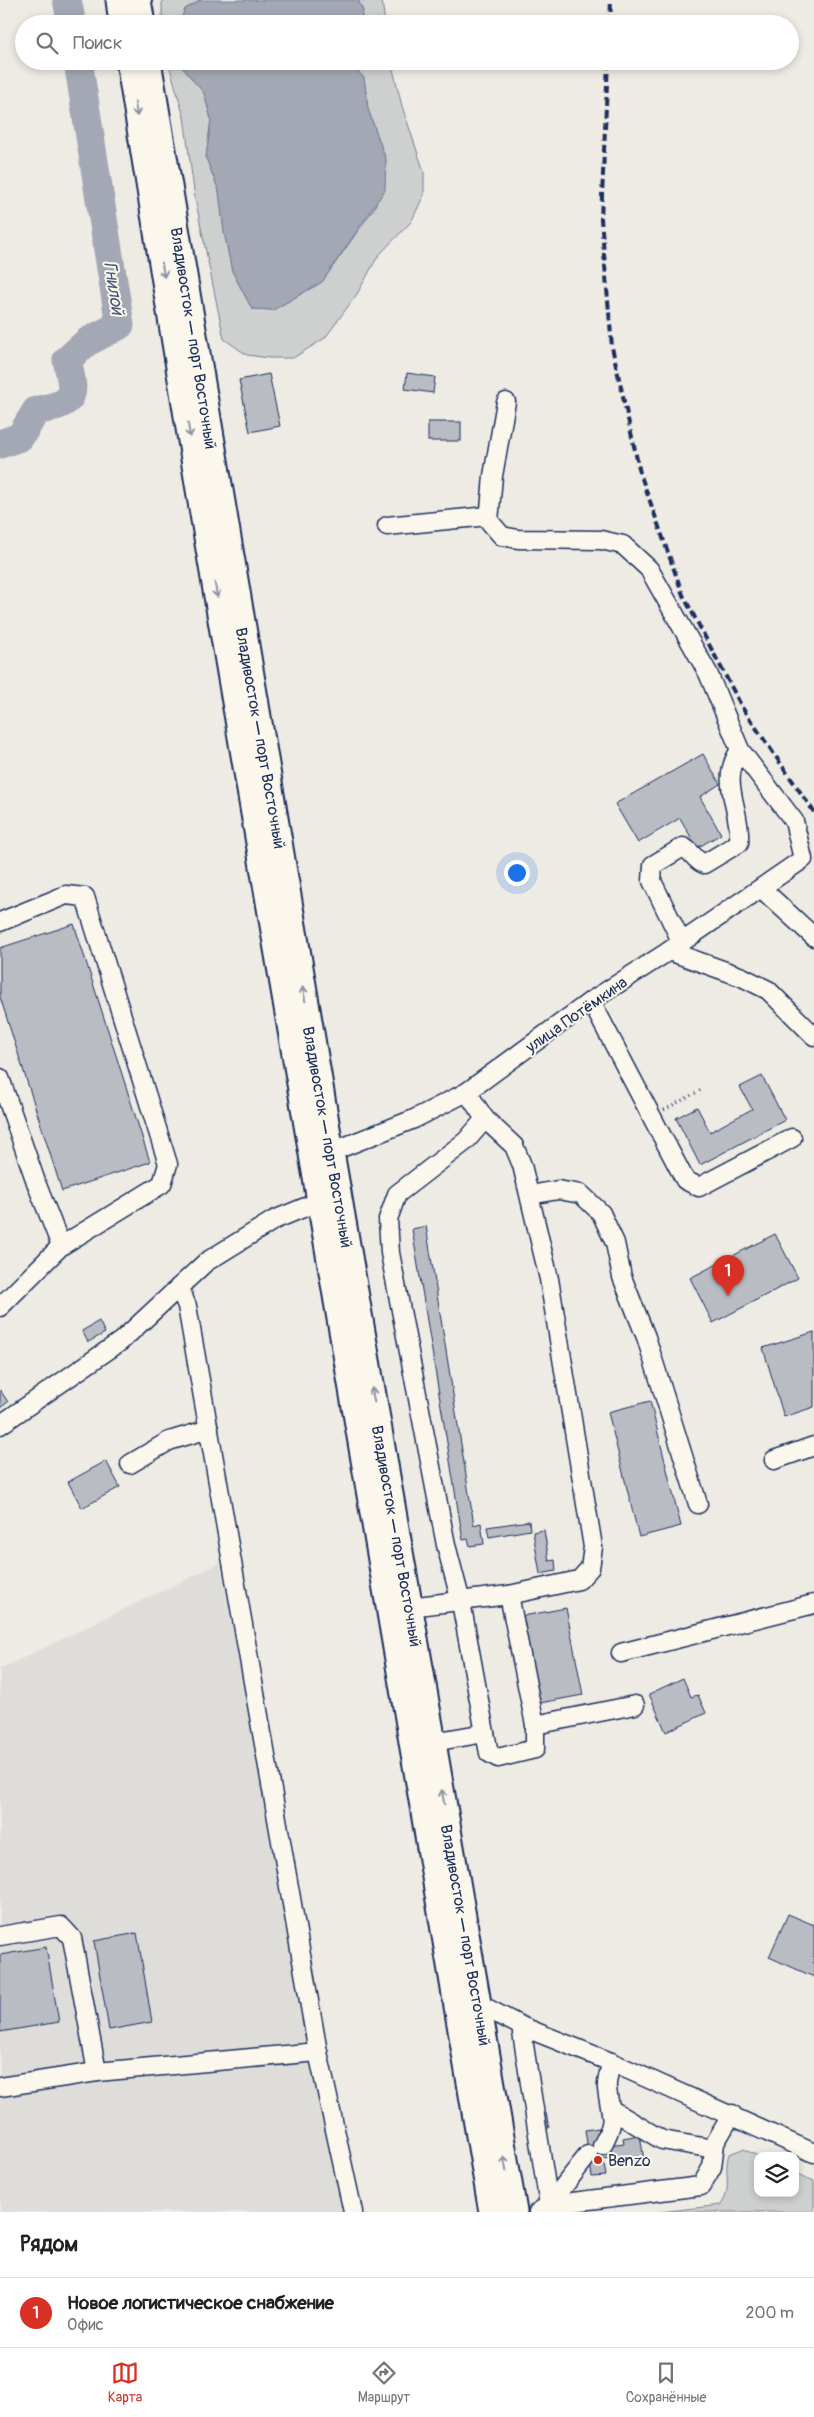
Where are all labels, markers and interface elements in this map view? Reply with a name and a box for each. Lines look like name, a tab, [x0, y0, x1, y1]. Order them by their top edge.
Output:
search box	[15, 15, 799, 70]
icon: search	[33, 29, 61, 57]
text: Поиск	[73, 31, 123, 55]
one-way arrow	[132, 101, 142, 117]
street label: Владивосток — порт Восточный	[166, 226, 220, 451]
water label: Гнилой	[98, 260, 129, 318]
one-way arrow	[158, 261, 168, 277]
one-way arrow	[185, 422, 195, 438]
one-way arrow	[211, 582, 221, 598]
street label: Владивосток — порт Восточный	[231, 626, 289, 850]
your location	[504, 860, 530, 886]
street label: улица Потёмкина	[521, 972, 631, 1058]
one-way arrow	[298, 986, 308, 1002]
street label: Владивосток — порт Восточный	[298, 1025, 356, 1249]
pin: 1	[712, 1255, 744, 1296]
one-way arrow	[367, 1388, 377, 1404]
street label: Владивосток — порт Восточный	[367, 1424, 425, 1648]
one-way arrow	[437, 1789, 447, 1805]
street label: Владивосток — порт Восточный	[436, 1823, 494, 2047]
place label: Benzo	[608, 2151, 651, 2171]
map controls	[754, 2152, 799, 2197]
button: layers	[754, 2152, 799, 2197]
marker: Benzo	[592, 2154, 604, 2166]
one-way arrow	[500, 2156, 510, 2172]
text: Рядом	[20, 2231, 78, 2258]
text: Новое логистическое снабжение	[67, 2291, 334, 2315]
text: 1	[33, 2303, 39, 2323]
text: 200 m	[746, 2303, 794, 2323]
text: Офис	[67, 2315, 104, 2335]
tab: Карта	[108, 2359, 142, 2406]
tab: Маршрут	[358, 2359, 410, 2406]
tab: Сохранённые	[626, 2359, 706, 2406]

